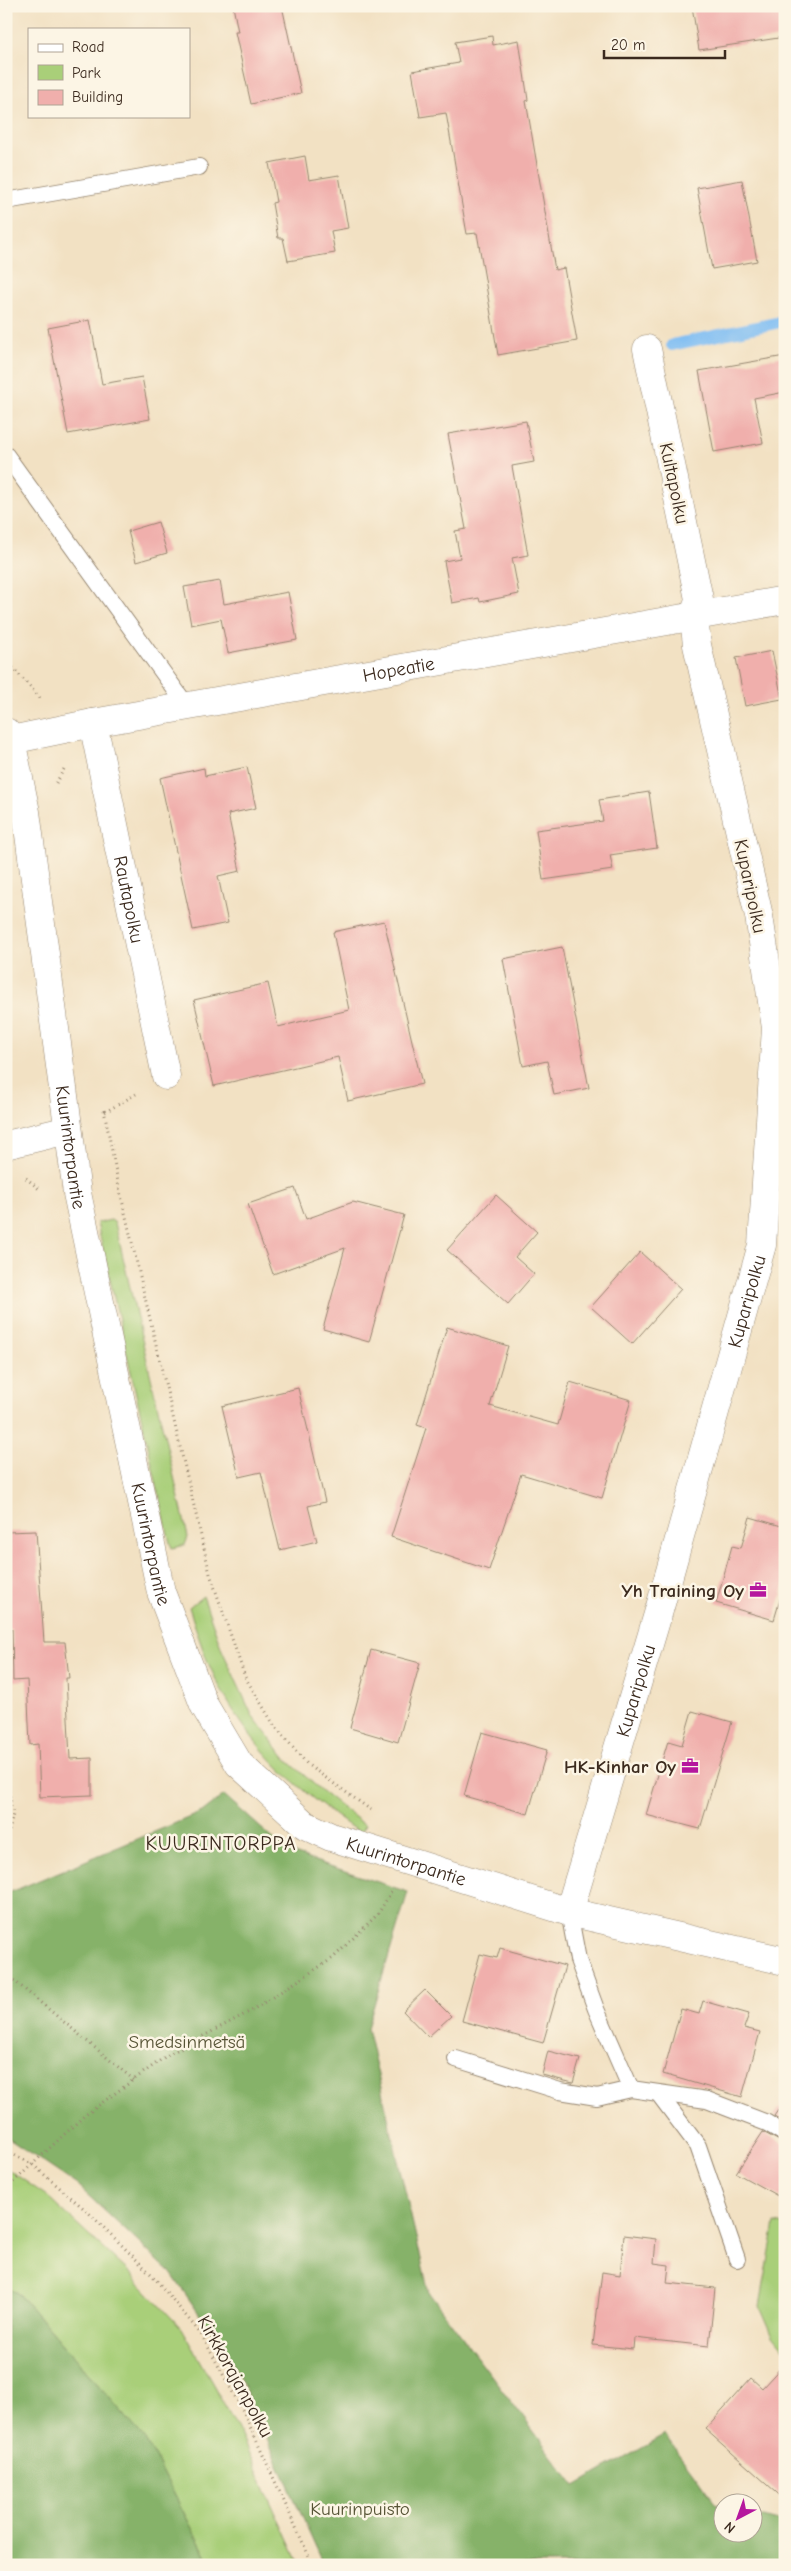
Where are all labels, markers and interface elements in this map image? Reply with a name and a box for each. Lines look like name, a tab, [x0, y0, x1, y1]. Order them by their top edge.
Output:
legend	[28, 28, 190, 118]
scale bar	[604, 28, 725, 60]
text: 20 m	[611, 36, 645, 54]
text: Road	[72, 38, 104, 56]
text: Park	[72, 64, 101, 82]
text: Building	[72, 88, 123, 106]
street label: Kultapolku	[655, 441, 693, 526]
street label: Hopeatie	[361, 653, 436, 687]
street label: Kuparipolku	[729, 837, 771, 935]
street label: Rautapolku	[109, 854, 148, 945]
street label: Kuurintorpantie	[51, 1084, 90, 1211]
street label: Kuparipolku	[724, 1253, 771, 1350]
street label: Kuurintorpantie	[126, 1481, 175, 1609]
place label: Yh Training Oy	[622, 1580, 744, 1602]
office icon: Yh Training Oy	[748, 1580, 768, 1600]
street label: Kuparipolku	[612, 1642, 660, 1740]
place label: HK-Kinhar Oy	[564, 1756, 676, 1778]
office icon: HK-Kinhar Oy	[680, 1756, 700, 1776]
district label: KUURINTORPPA	[145, 1832, 297, 1855]
street label: Kuurintorpantie	[343, 1832, 469, 1891]
park label: Smedsinmetsä	[129, 2031, 245, 2053]
street label: Kirkkorajanpolku	[193, 2312, 278, 2441]
north arrow	[714, 2494, 764, 2544]
park label: Kuurinpuisto	[310, 2498, 410, 2520]
text: N	[721, 2518, 739, 2537]

